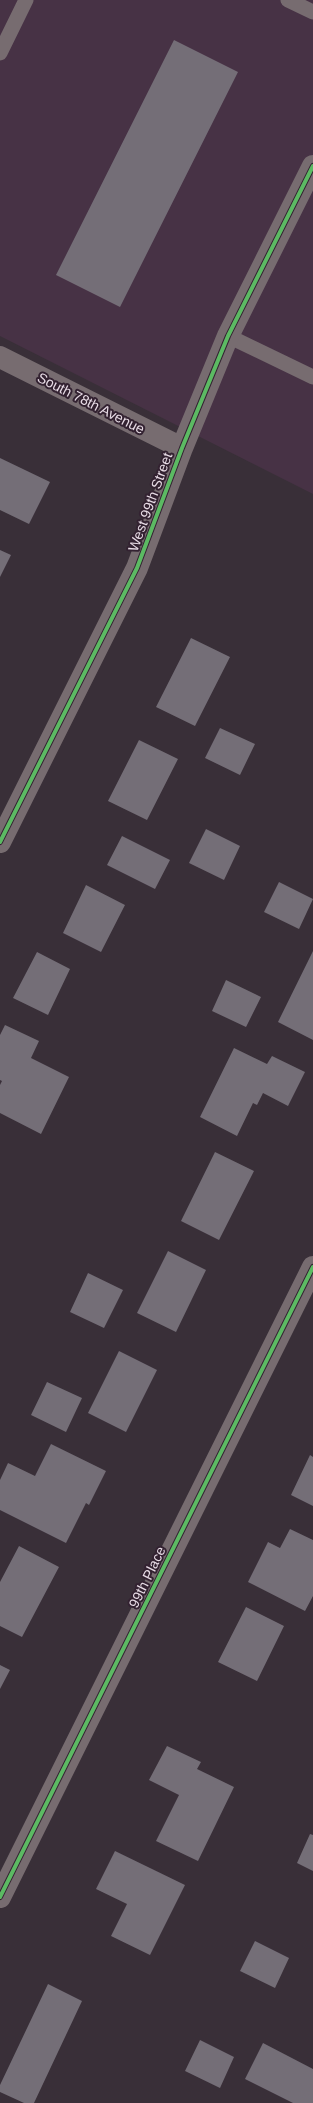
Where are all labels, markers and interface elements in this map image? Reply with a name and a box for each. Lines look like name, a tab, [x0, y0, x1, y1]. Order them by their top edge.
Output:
street label: South 78th Avenue	[35, 369, 147, 437]
street label: West 99th Street	[125, 450, 175, 554]
street label: 99th Place	[125, 1544, 169, 1610]

